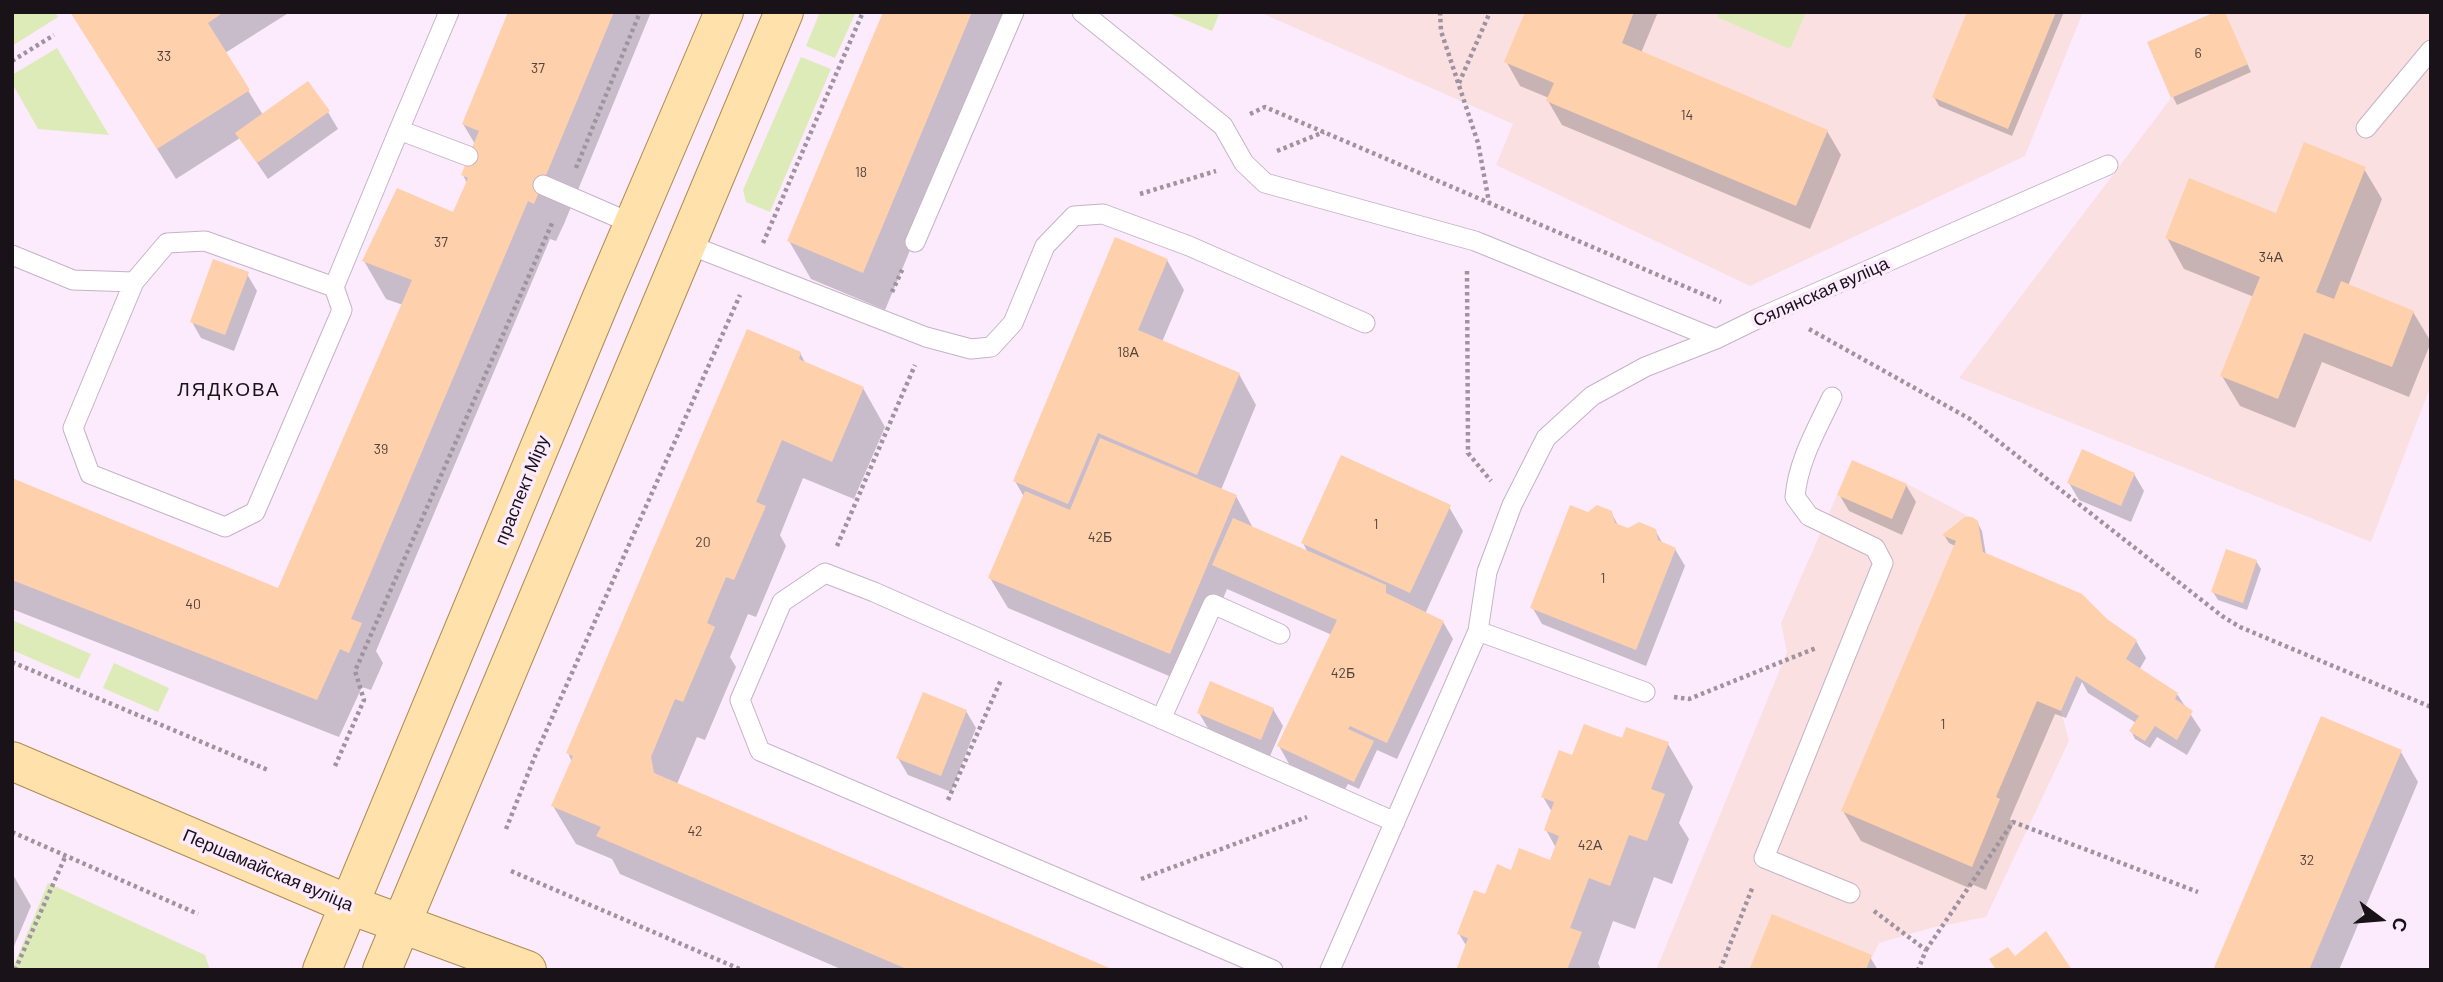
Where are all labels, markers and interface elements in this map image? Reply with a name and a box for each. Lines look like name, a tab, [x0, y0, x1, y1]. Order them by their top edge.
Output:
house number: 6	[2194, 45, 2202, 61]
house number: 33	[157, 48, 171, 64]
house number: 37	[531, 60, 545, 76]
house number: 14	[1681, 107, 1693, 123]
house number: 18	[855, 164, 867, 180]
house number: 37	[434, 234, 448, 250]
house number: 34А	[2259, 249, 2283, 265]
street label: Сялянская вуліца	[1750, 252, 1892, 332]
house number: 18А	[1117, 344, 1139, 360]
district label: ЛЯДКОВА	[178, 379, 280, 401]
street label: праспект Міру	[490, 432, 554, 548]
house number: 39	[374, 441, 388, 457]
house number: 1	[1374, 516, 1378, 532]
house number: 42Б	[1088, 529, 1112, 545]
house number: 20	[695, 534, 711, 550]
house number: 1	[1601, 570, 1605, 586]
house number: 40	[185, 596, 201, 612]
house number: 42Б	[1331, 665, 1355, 681]
house number: 1	[1941, 716, 1945, 732]
house number: 42	[687, 823, 703, 839]
street label: Першамайская вуліца	[180, 824, 356, 916]
house number: 42А	[1578, 837, 1602, 853]
house number: 32	[2300, 852, 2314, 868]
north arrow	[2345, 884, 2415, 954]
text: С	[2388, 915, 2414, 935]

